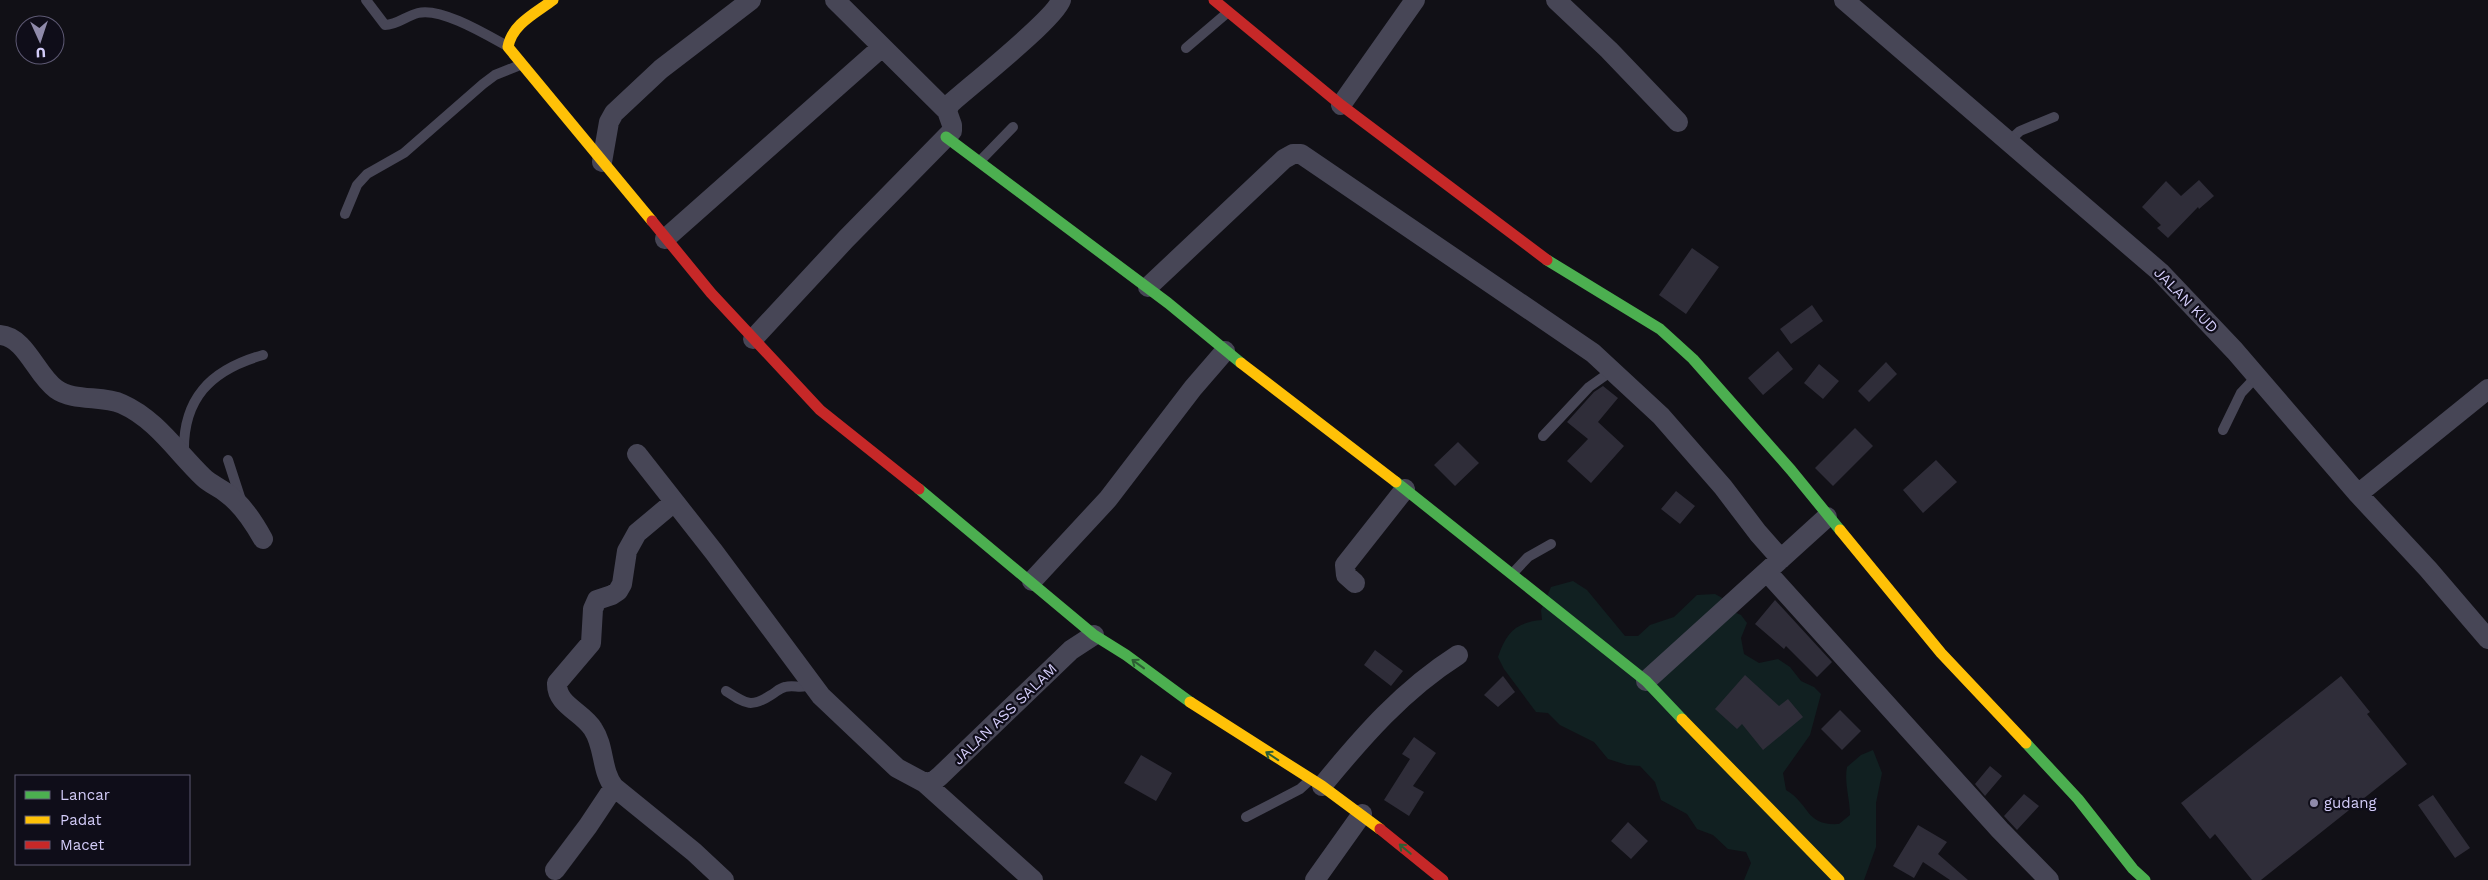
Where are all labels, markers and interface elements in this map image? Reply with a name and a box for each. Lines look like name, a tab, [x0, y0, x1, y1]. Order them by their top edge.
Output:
north arrow	[15, 15, 65, 65]
text: U	[35, 45, 46, 61]
street label: JALAN KUD	[2150, 263, 2222, 337]
one-way arrow	[1131, 659, 1145, 669]
street label: JALAN ASS SALAM	[949, 660, 1061, 768]
one-way arrow	[1265, 751, 1279, 761]
legend	[15, 775, 190, 865]
text: Lancar	[60, 786, 110, 804]
place label: gudang	[2324, 794, 2376, 812]
marker: gudang	[2308, 797, 2320, 809]
text: Padat	[60, 811, 102, 829]
text: Macet	[60, 836, 105, 854]
one-way arrow	[1399, 843, 1412, 854]

